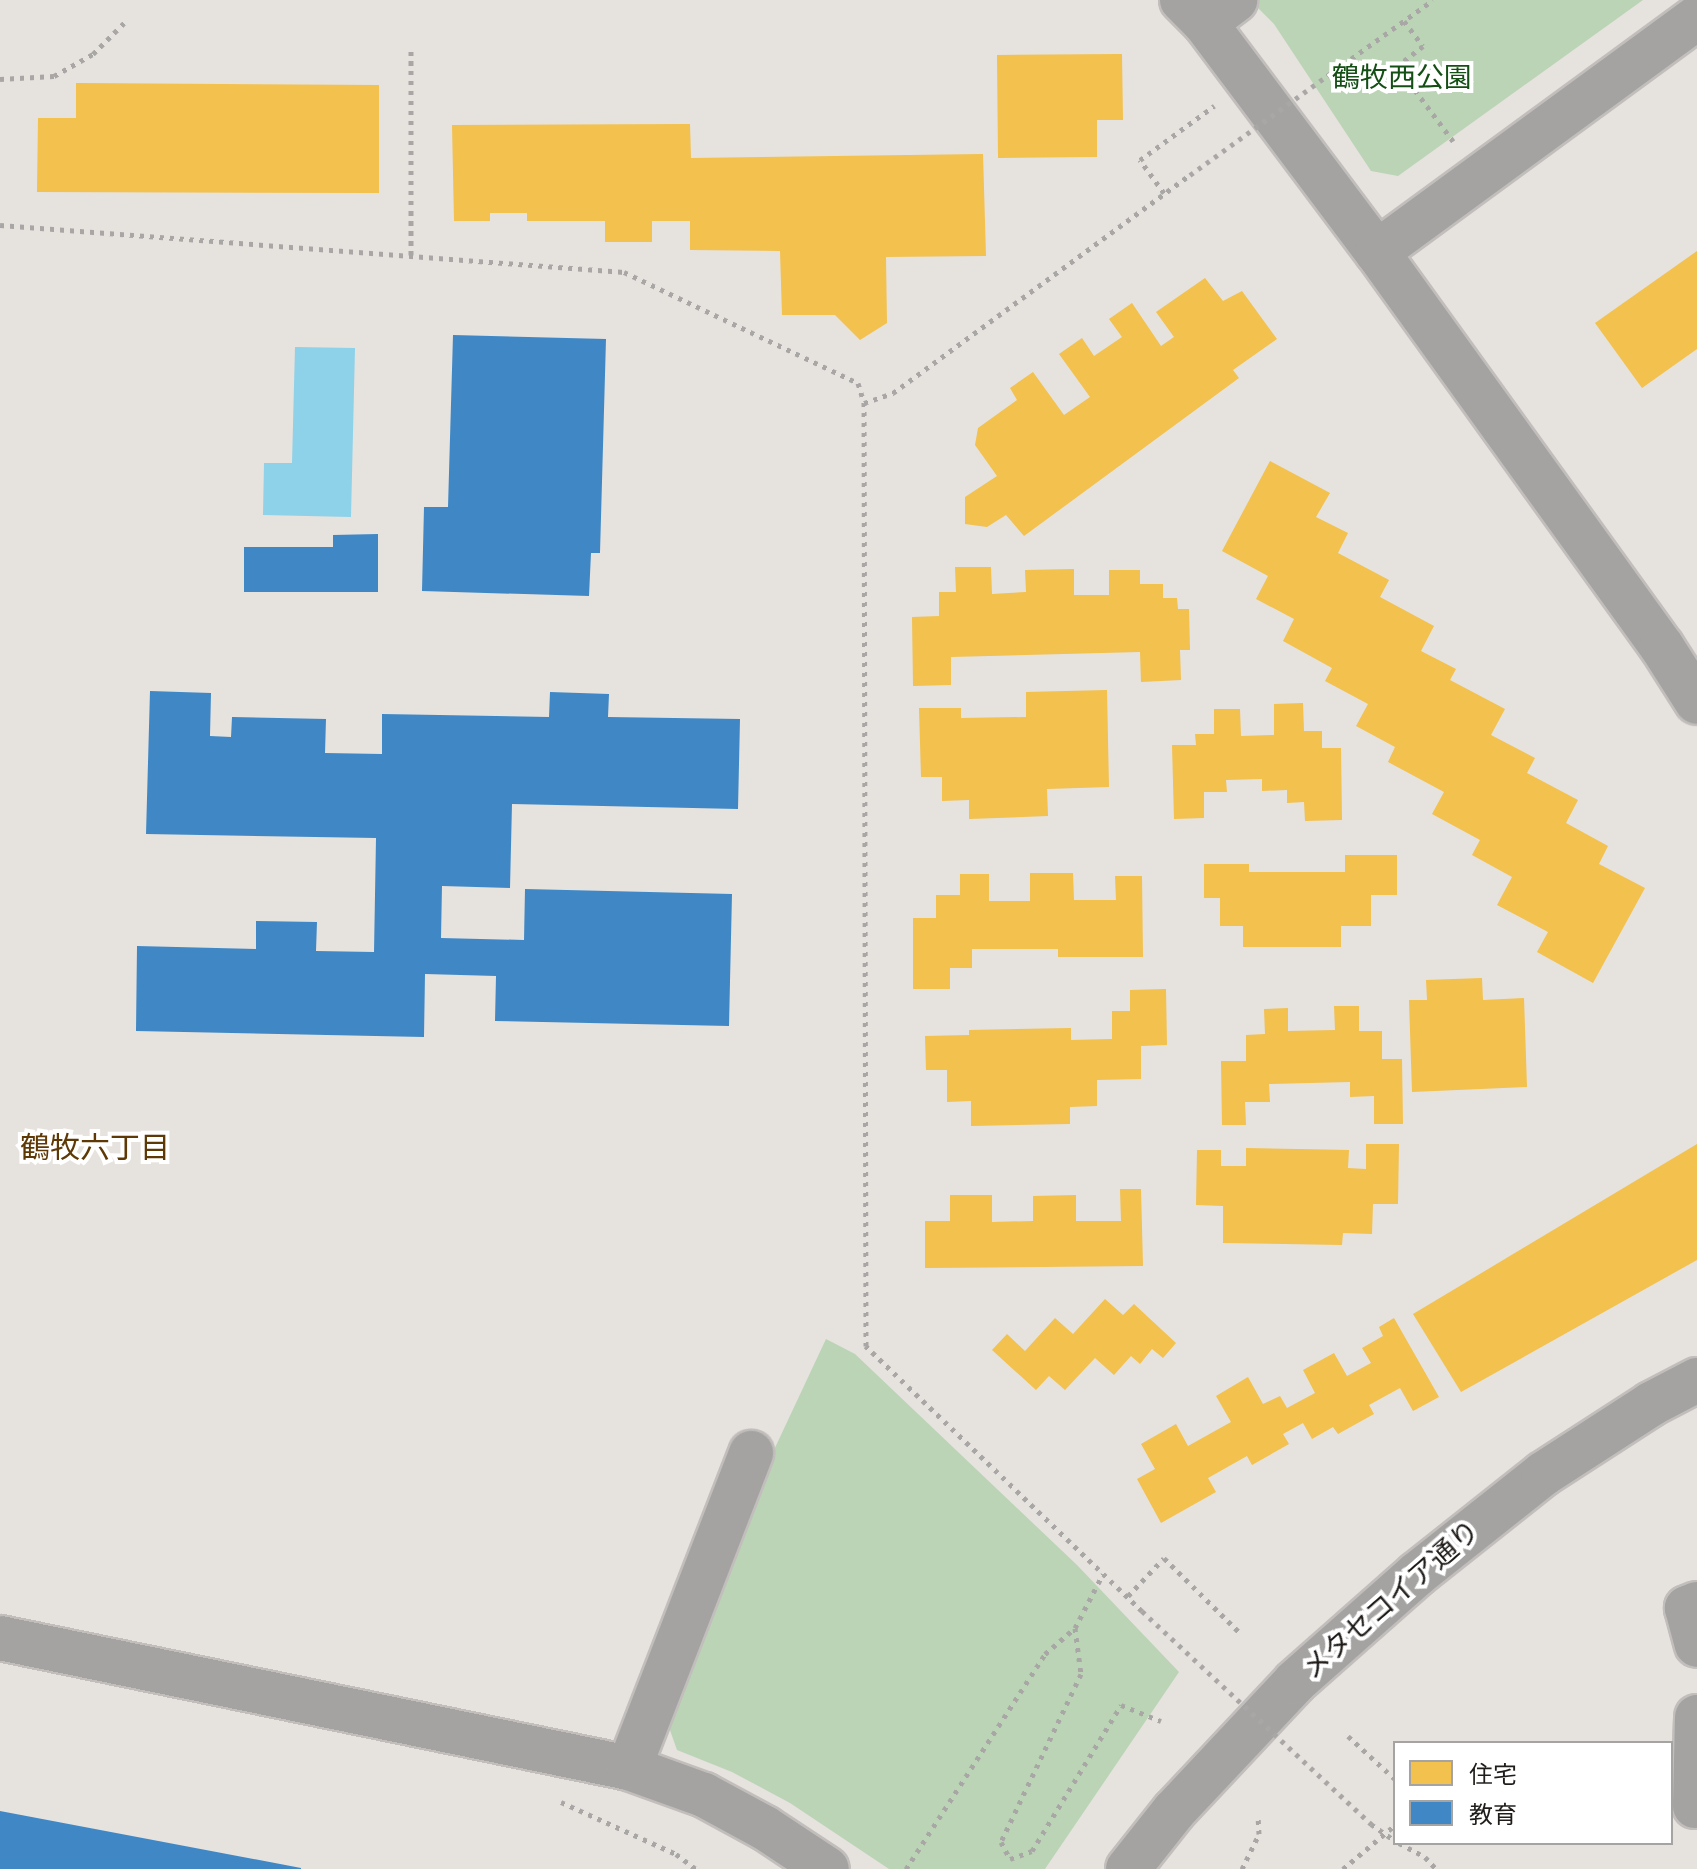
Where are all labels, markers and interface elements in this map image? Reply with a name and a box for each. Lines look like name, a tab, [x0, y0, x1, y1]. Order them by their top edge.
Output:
park label: 鶴牧西公園	[1332, 61, 1472, 95]
district label: 鶴牧六丁目	[20, 1130, 170, 1166]
street label: メタセコイア通り	[1295, 1514, 1487, 1686]
legend	[1393, 1741, 1673, 1845]
text: 住宅	[1469, 1757, 1517, 1792]
text: 教育	[1469, 1797, 1517, 1832]

